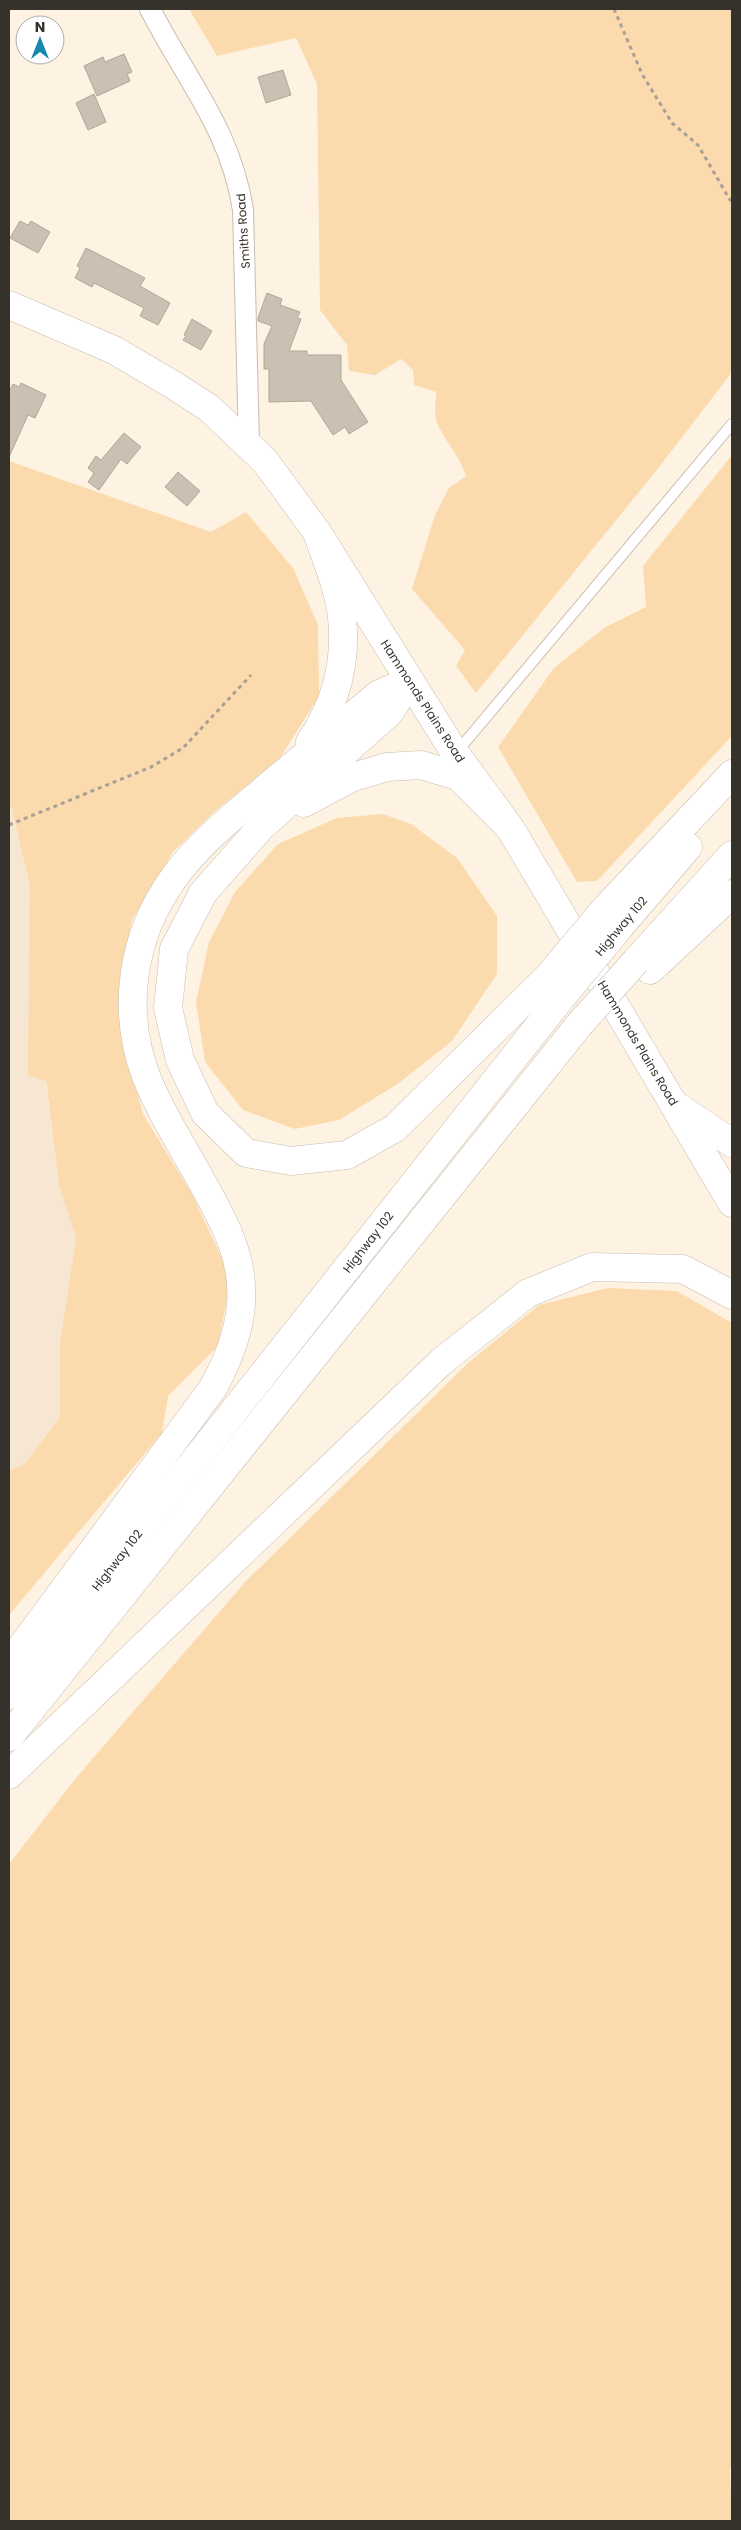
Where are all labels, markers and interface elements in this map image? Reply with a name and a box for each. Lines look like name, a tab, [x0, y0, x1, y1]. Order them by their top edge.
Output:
north arrow	[15, 15, 65, 65]
text: N	[35, 17, 45, 37]
street label: Smiths Road	[232, 193, 254, 269]
street label: Hammonds Plains Road	[377, 636, 469, 766]
street label: Highway 102	[591, 892, 651, 960]
street label: Hammonds Plains Road	[594, 977, 682, 1109]
street label: Highway 102	[339, 1208, 397, 1276]
street label: Highway 102	[88, 1526, 146, 1594]

